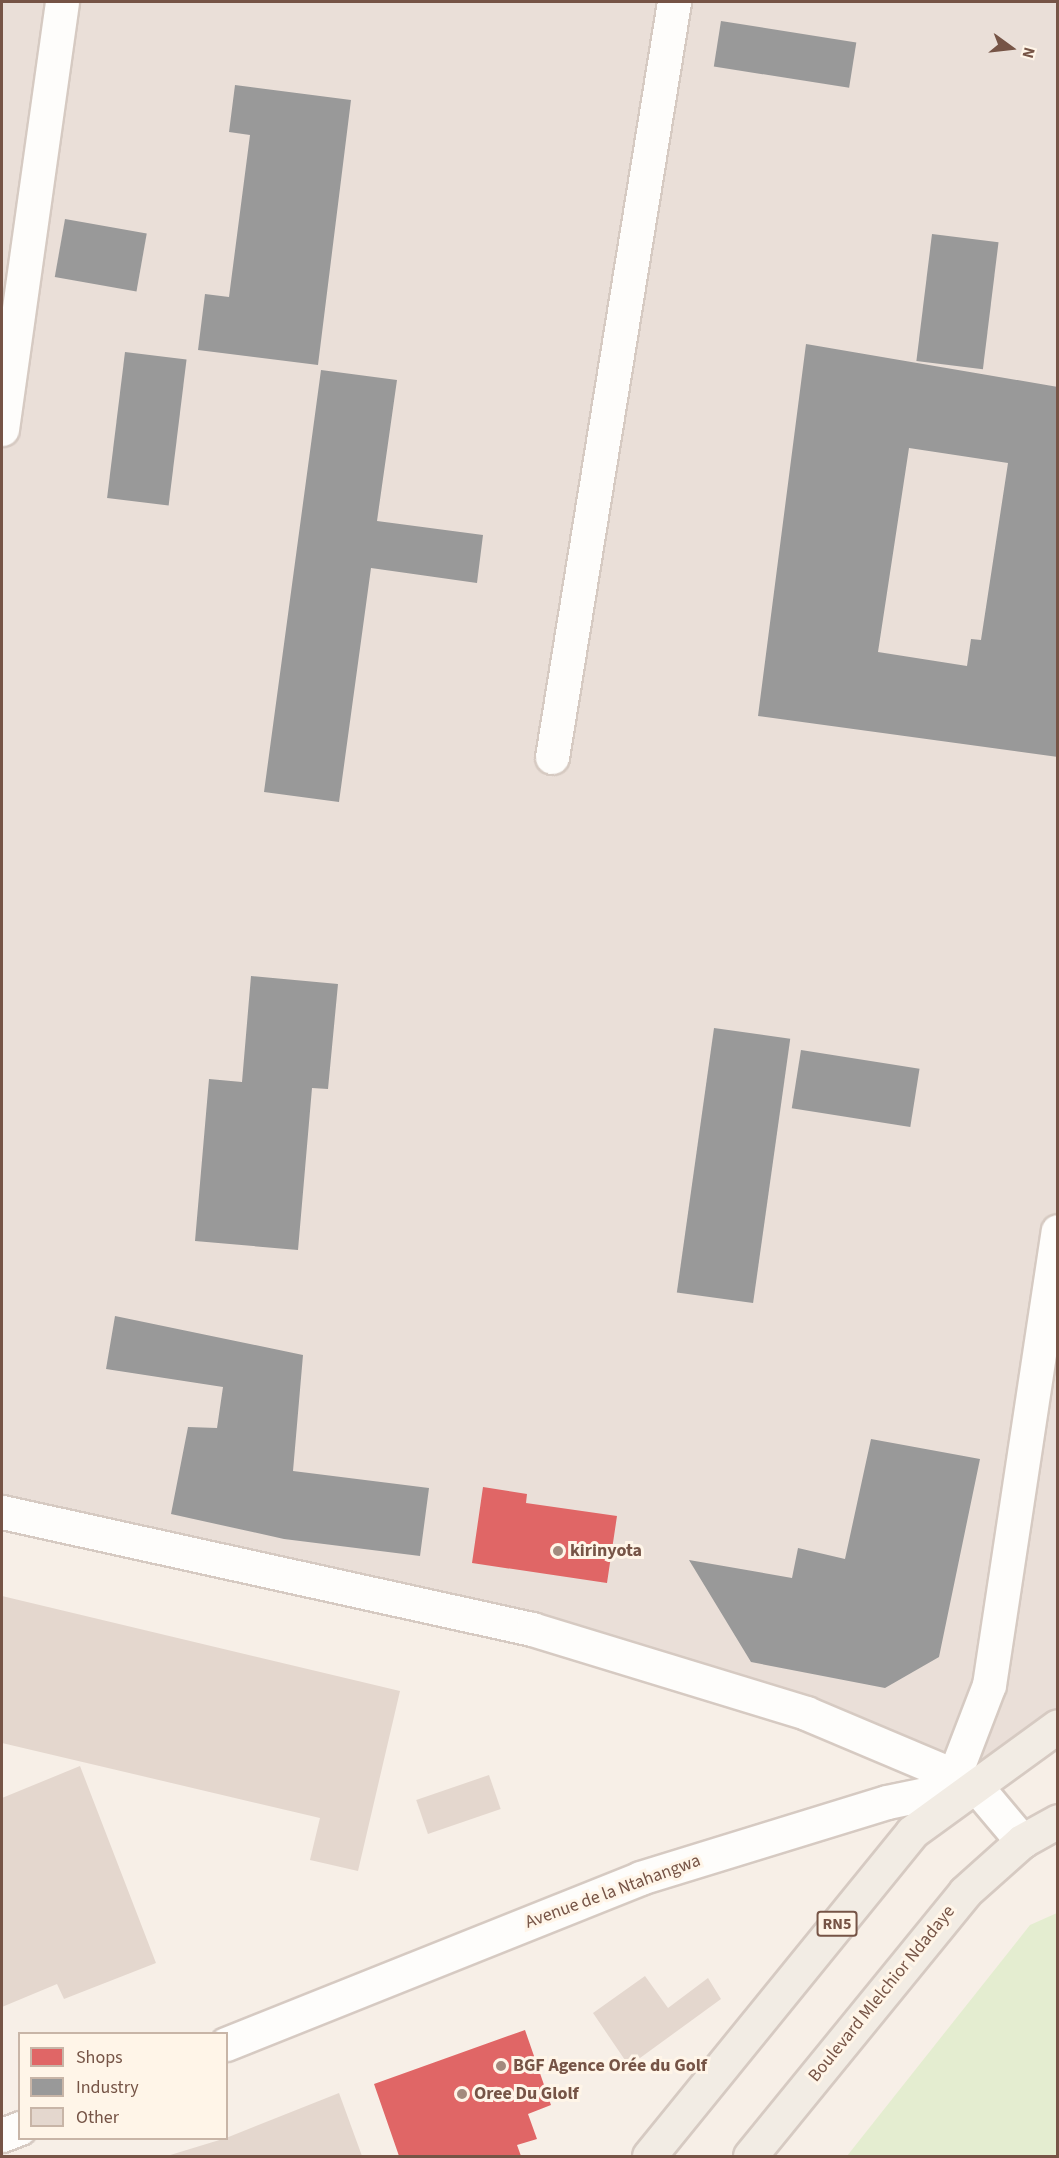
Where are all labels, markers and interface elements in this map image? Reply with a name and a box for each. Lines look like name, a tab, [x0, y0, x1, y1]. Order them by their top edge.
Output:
north arrow	[981, 18, 1041, 78]
text: N	[1016, 45, 1040, 61]
place label: kirinyota	[570, 1540, 642, 1562]
marker: kirinyota	[551, 1544, 565, 1558]
street label: Avenue de la Ntahangwa	[522, 1850, 704, 1934]
street label: Boulevard Mlelchior Ndadaye	[804, 1901, 960, 2087]
road number: RN5	[816, 1911, 858, 1937]
legend	[18, 2032, 228, 2140]
text: Shops	[76, 2045, 123, 2070]
place label: BGF Agence Orée du Golf	[513, 2055, 707, 2077]
marker: BGF Agence Orée du Golf	[494, 2059, 508, 2073]
text: Industry	[76, 2075, 139, 2100]
place label: Oree Du Glolf	[474, 2083, 579, 2105]
marker: Oree Du Glolf	[455, 2087, 469, 2101]
text: Other	[76, 2105, 119, 2130]

